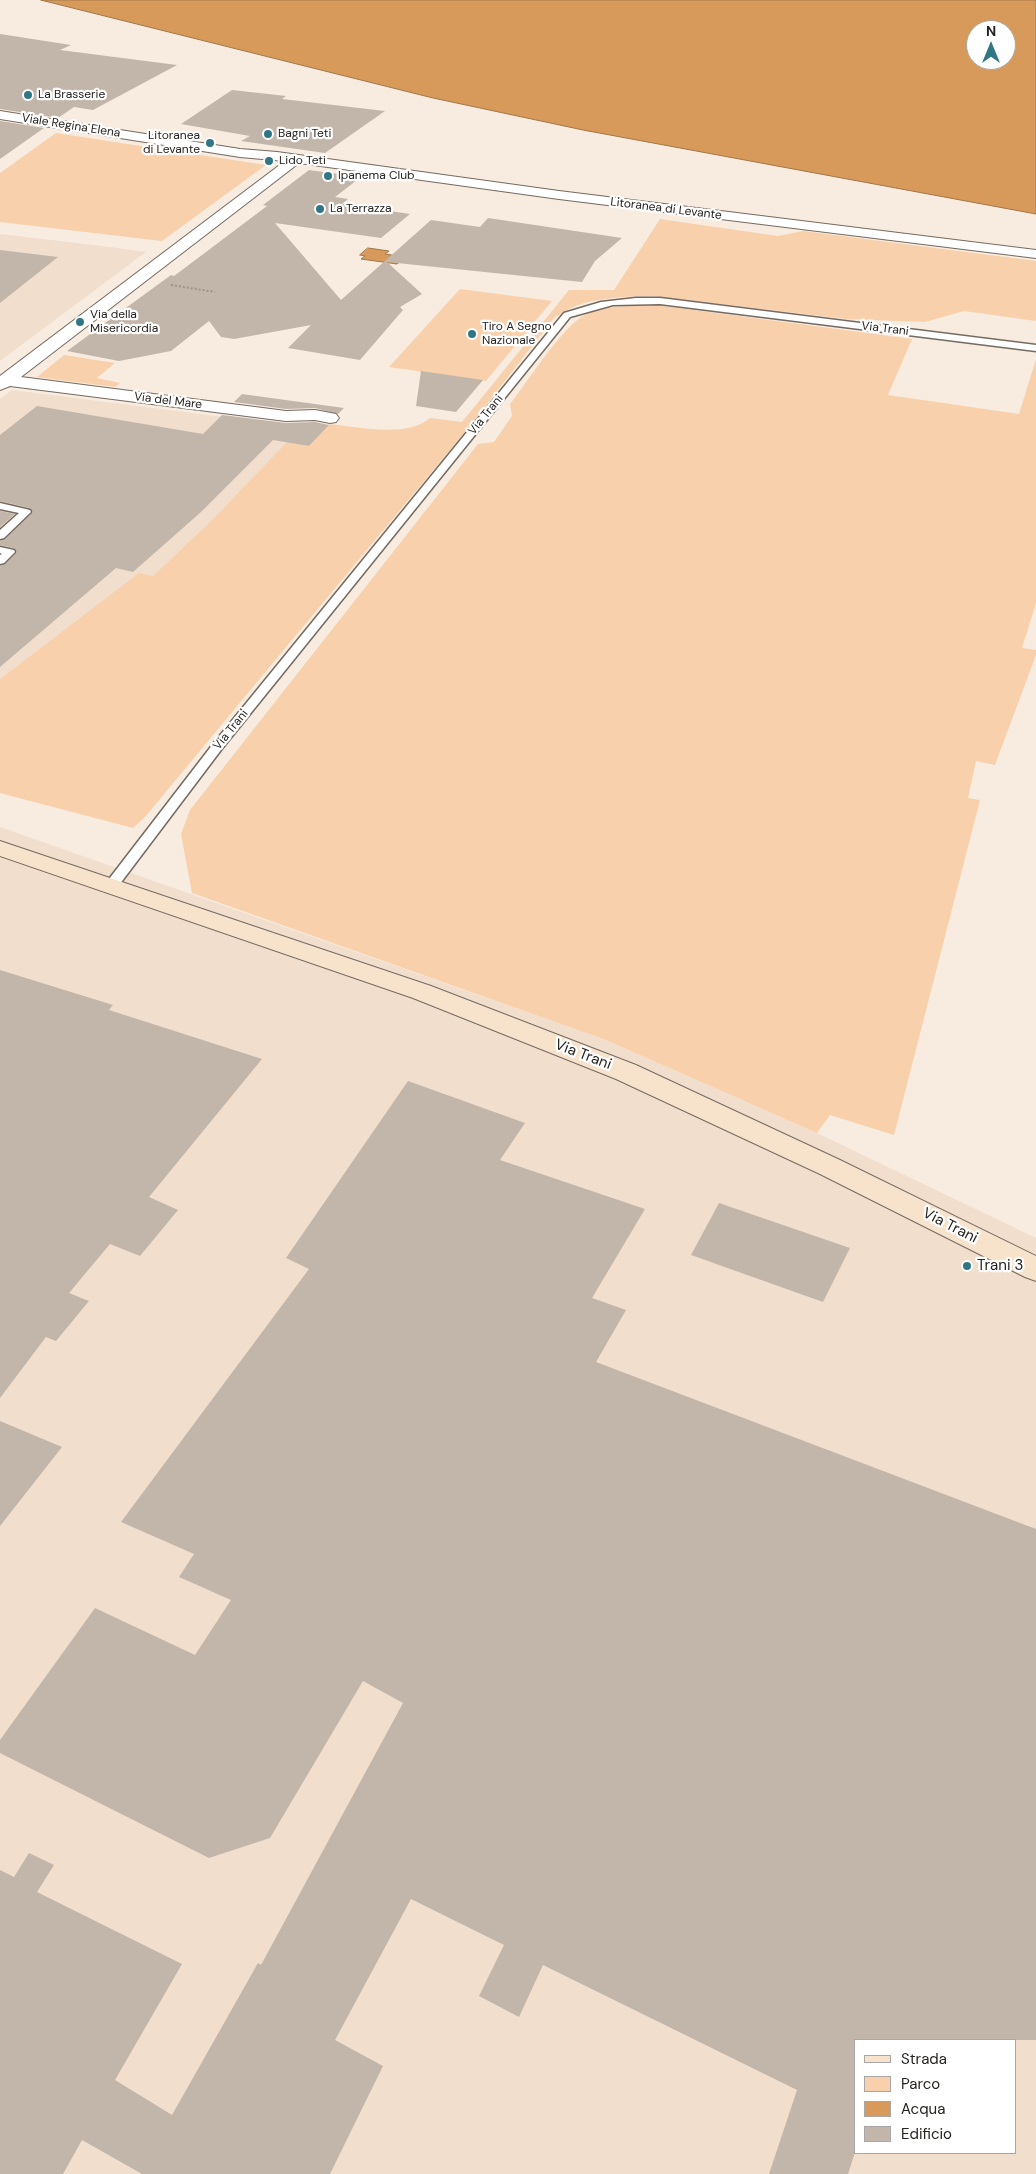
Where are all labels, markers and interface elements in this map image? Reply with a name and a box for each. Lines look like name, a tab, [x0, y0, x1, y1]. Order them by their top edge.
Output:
north arrow	[966, 20, 1016, 70]
text: N	[986, 22, 996, 40]
place label: La Brasserie	[38, 88, 105, 102]
marker: La Brasserie	[22, 89, 34, 101]
street label: Viale Regina Elena	[21, 111, 121, 141]
place label: Bagni Teti	[278, 127, 331, 141]
marker: Bagni Teti	[262, 128, 274, 140]
place label: Litoranea di Levante	[143, 129, 200, 157]
marker: Litoranea di Levante	[204, 137, 216, 149]
place label: Lido Teti	[279, 154, 326, 168]
marker: Lido Teti	[263, 155, 275, 167]
place label: Ipanema Club	[338, 169, 415, 183]
marker: Ipanema Club	[322, 170, 334, 182]
street label: Litoranea di Levante	[609, 195, 723, 223]
place label: La Terrazza	[330, 202, 391, 216]
marker: La Terrazza	[314, 203, 326, 215]
place label: Via della Misericordia	[90, 308, 158, 336]
marker: Via della Misericordia	[74, 316, 86, 328]
street label: Via Trani	[861, 319, 909, 339]
place label: Tiro A Segno Nazionale	[482, 320, 552, 348]
marker: Tiro A Segno Nazionale	[466, 328, 478, 340]
street label: Via del Mare	[133, 390, 203, 412]
street label: Via Trani	[465, 392, 507, 438]
street label: Via Trani	[210, 707, 252, 753]
street label: Via Trani	[552, 1036, 614, 1074]
street label: Via Trani	[920, 1205, 980, 1247]
place label: Trani 3	[977, 1257, 1023, 1275]
marker: Trani 3	[961, 1260, 973, 1272]
legend	[854, 2039, 1016, 2154]
text: Strada	[901, 2049, 947, 2069]
text: Parco	[901, 2074, 940, 2094]
text: Acqua	[901, 2099, 945, 2119]
text: Edificio	[901, 2124, 952, 2144]

